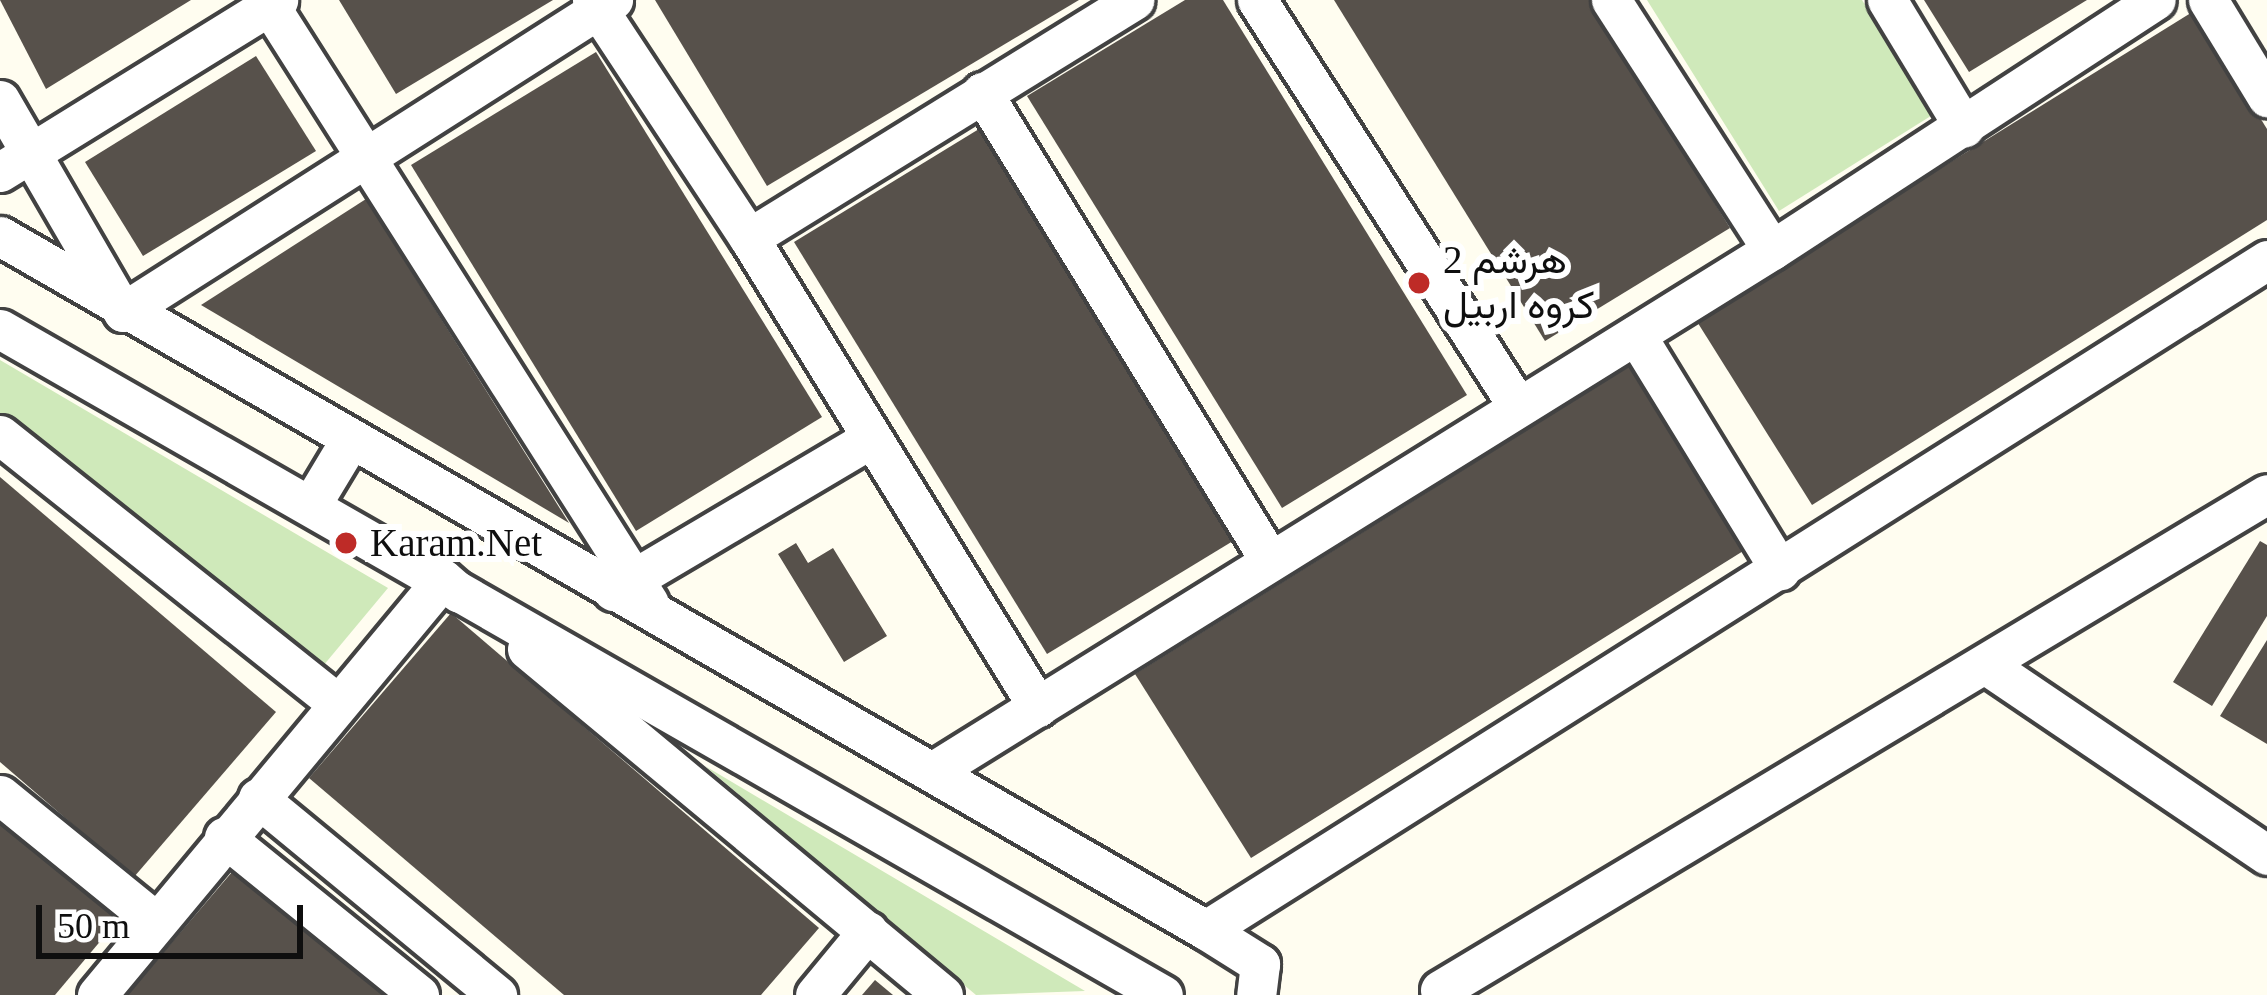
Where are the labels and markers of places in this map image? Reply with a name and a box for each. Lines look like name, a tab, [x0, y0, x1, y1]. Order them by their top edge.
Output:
place label: هرشم 2 كروه اربيل	[1443, 238, 1595, 329]
marker: هرشم 2 كروه اربيل	[1406, 270, 1432, 296]
place label: Karam.Net	[370, 520, 542, 566]
marker: Karam.Net	[333, 530, 359, 556]

